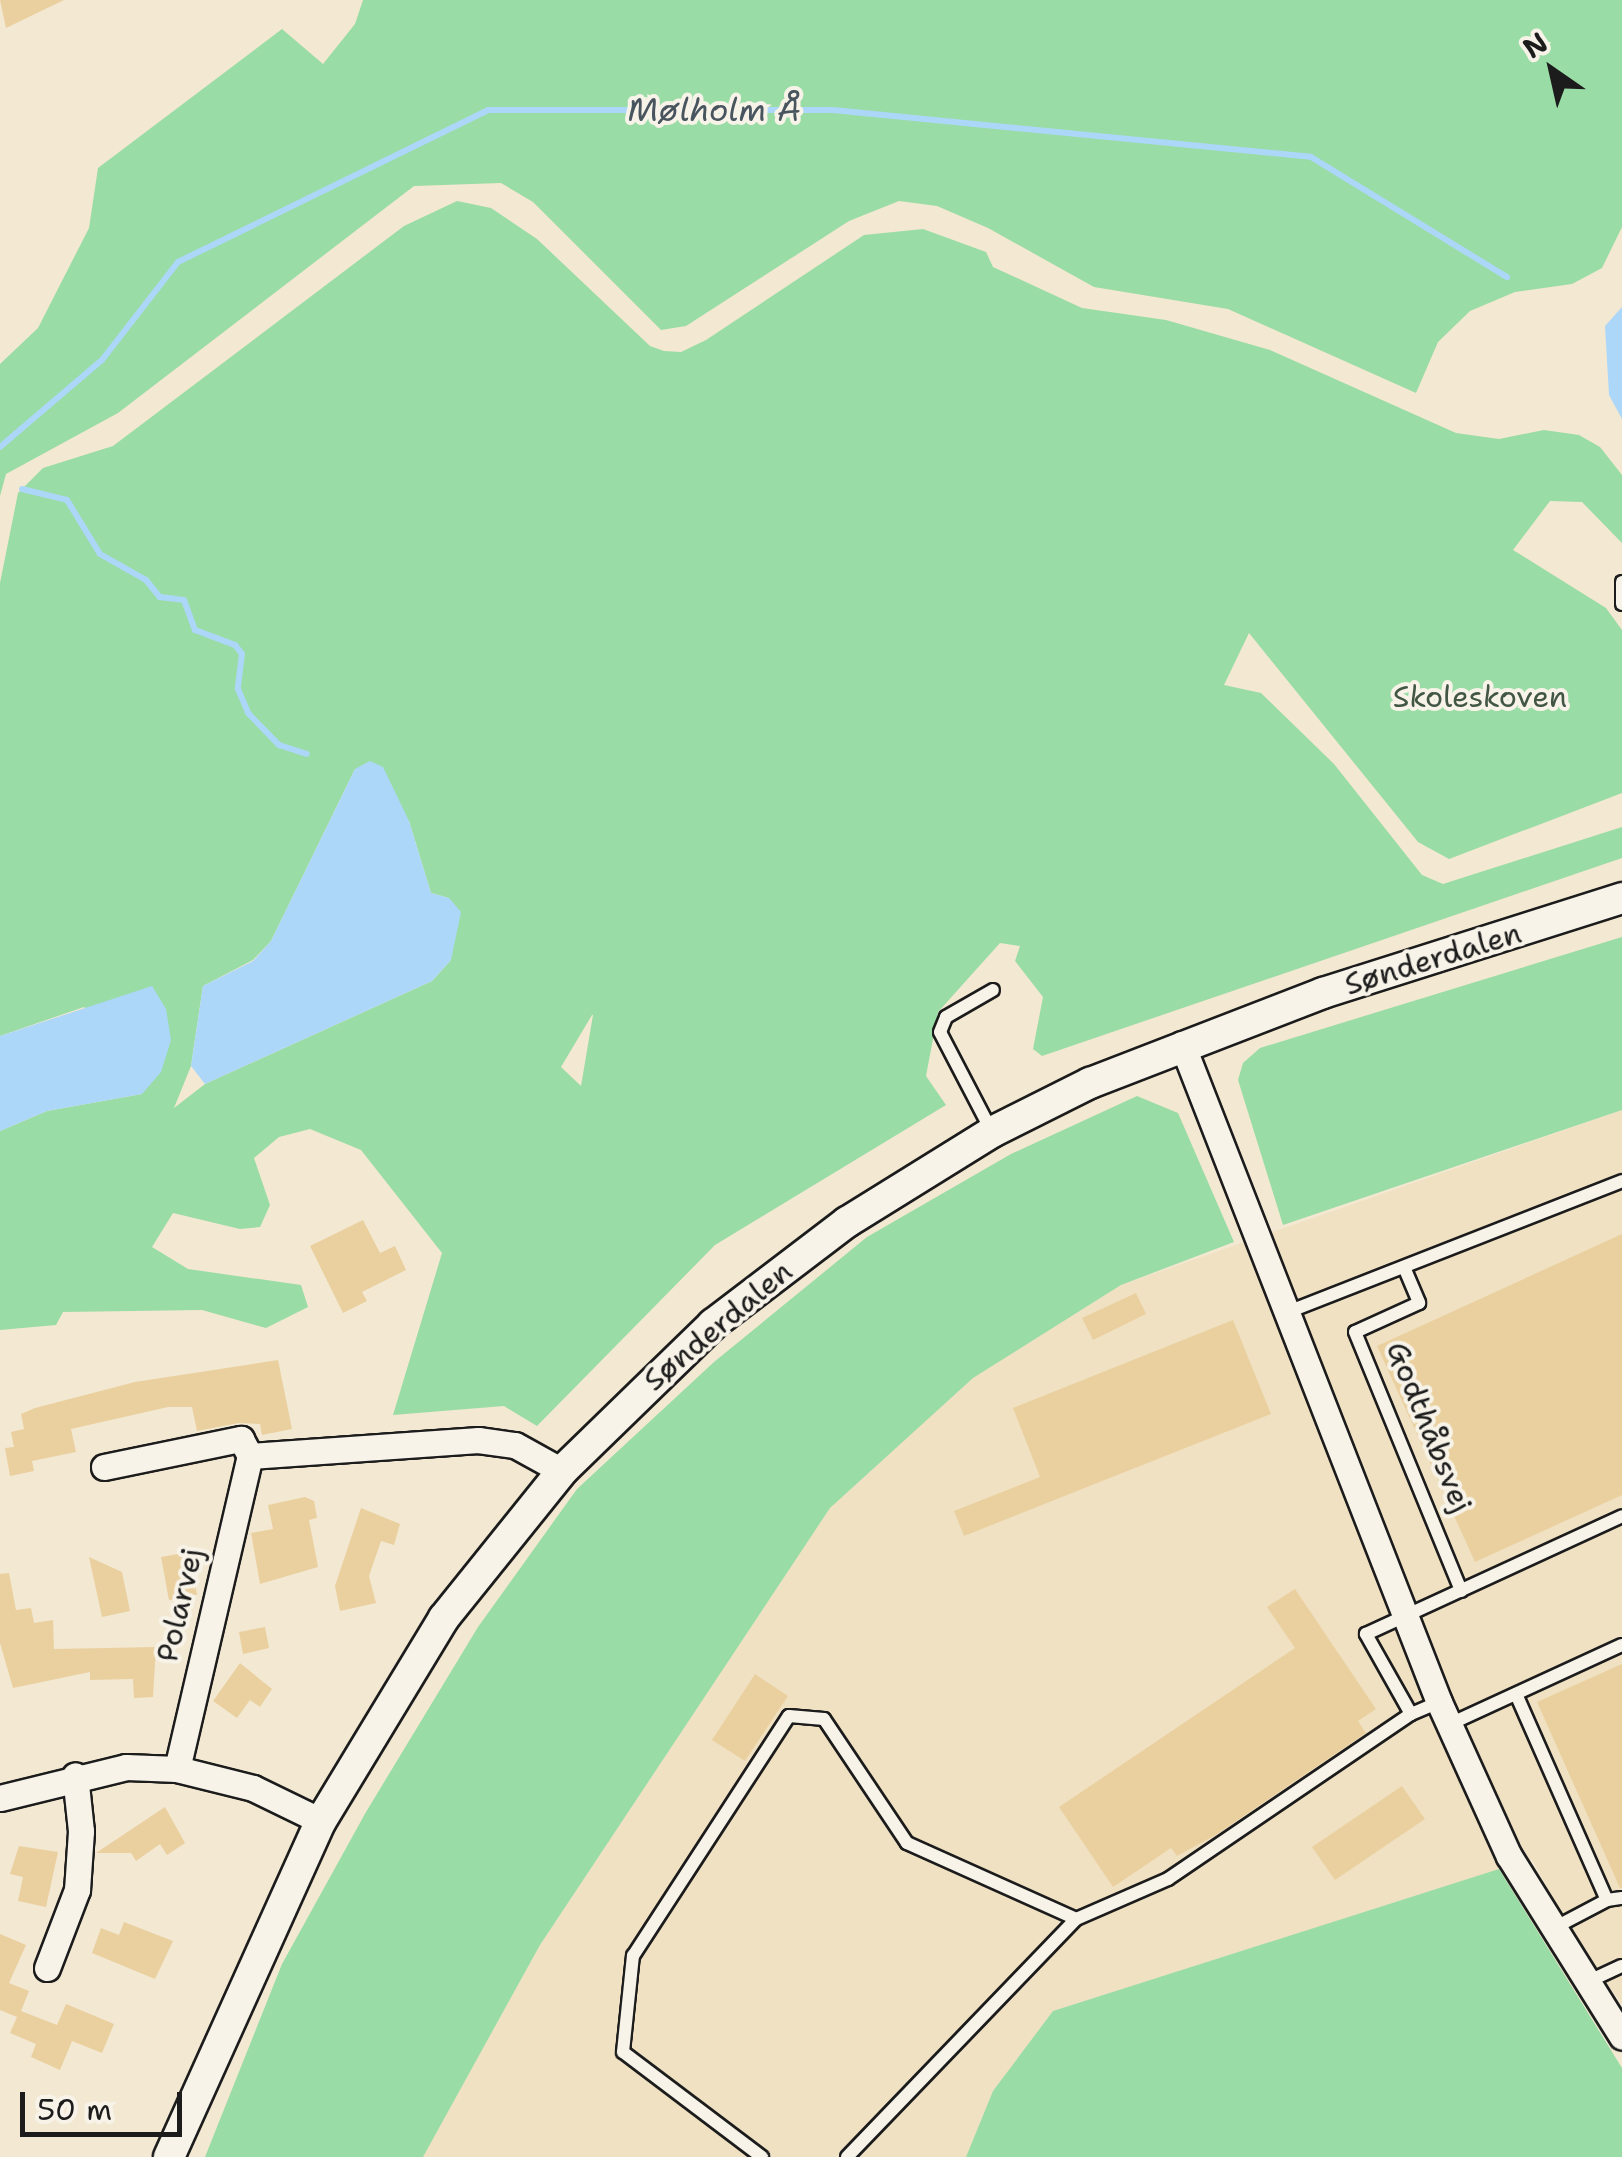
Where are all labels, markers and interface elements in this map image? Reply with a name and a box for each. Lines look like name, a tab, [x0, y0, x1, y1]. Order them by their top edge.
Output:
north arrow	[1502, 20, 1602, 120]
text: N	[1515, 23, 1555, 67]
water label: Mølholm Å	[628, 91, 800, 129]
park label: Skoleskoven	[1393, 679, 1567, 715]
street label: Sønderdalen	[1340, 915, 1526, 1003]
street label: Sønderdalen	[636, 1253, 800, 1399]
street label: Godthåbsvej	[1378, 1336, 1480, 1518]
street label: Polarvej	[149, 1545, 211, 1665]
scale bar	[25, 2072, 188, 2134]
text: 50 m	[37, 2089, 112, 2130]

